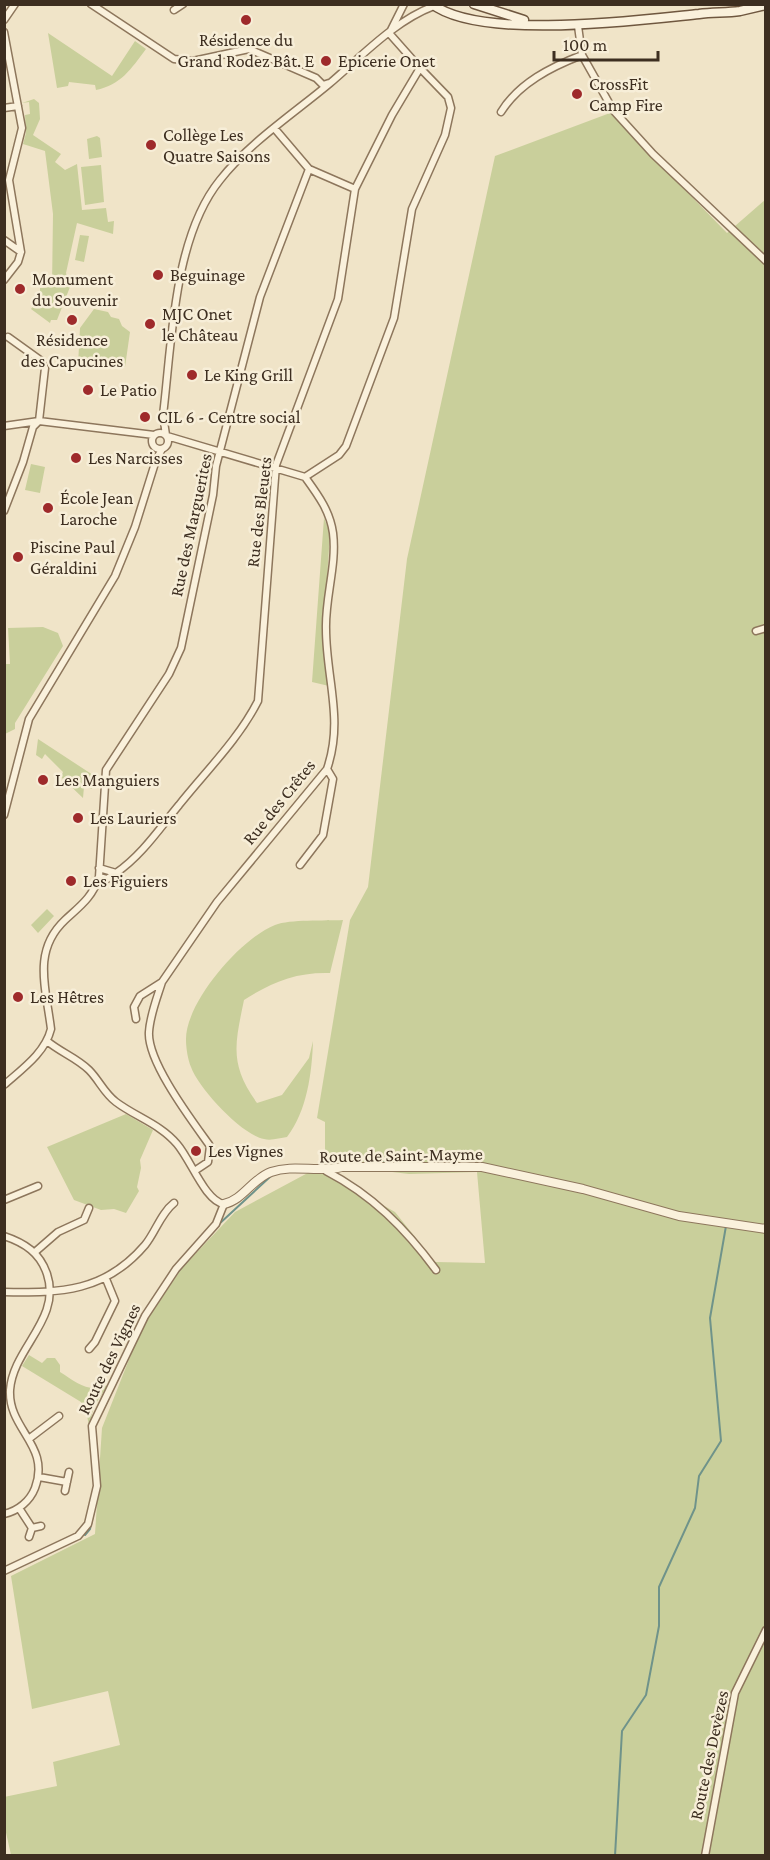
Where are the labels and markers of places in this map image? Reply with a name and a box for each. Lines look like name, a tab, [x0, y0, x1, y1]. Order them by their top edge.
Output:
marker: Résidence du Grand Rodez Bât. E	[239, 13, 253, 27]
place label: Résidence du Grand Rodez Bât. E	[178, 30, 315, 71]
place label: Epicerie Onet	[338, 51, 436, 71]
marker: Epicerie Onet	[319, 54, 333, 68]
place label: CrossFit Camp Fire	[589, 74, 663, 115]
marker: CrossFit Camp Fire	[570, 87, 584, 101]
place label: Collège Les Quatre Saisons	[163, 125, 270, 166]
marker: Collège Les Quatre Saisons	[144, 138, 158, 152]
place label: Beguinage	[170, 265, 245, 285]
marker: Beguinage	[151, 268, 165, 282]
place label: Monument du Souvenir	[32, 269, 119, 310]
marker: Monument du Souvenir	[13, 282, 27, 296]
place label: MJC Onet le Château	[162, 304, 239, 345]
marker: Résidence des Capucines	[65, 313, 79, 327]
marker: MJC Onet le Château	[143, 317, 157, 331]
place label: Résidence des Capucines	[21, 330, 123, 371]
place label: Le King Grill	[204, 365, 293, 385]
marker: Le King Grill	[185, 368, 199, 382]
place label: Le Patio	[100, 380, 157, 400]
marker: Le Patio	[81, 383, 95, 397]
place label: CIL 6 - Centre social	[157, 407, 301, 427]
marker: CIL 6 - Centre social	[138, 410, 152, 424]
place label: Les Narcisses	[88, 448, 183, 468]
marker: Les Narcisses	[69, 451, 83, 465]
place label: École Jean Laroche	[60, 488, 134, 529]
marker: École Jean Laroche	[41, 501, 55, 515]
place label: Piscine Paul Géraldini	[30, 537, 116, 578]
marker: Piscine Paul Géraldini	[11, 550, 25, 564]
place label: Les Manguiers	[55, 770, 159, 790]
marker: Les Manguiers	[36, 773, 50, 787]
place label: Les Lauriers	[90, 808, 177, 828]
marker: Les Lauriers	[71, 811, 85, 825]
place label: Les Figuiers	[83, 871, 168, 891]
marker: Les Figuiers	[64, 874, 78, 888]
place label: Les Hêtres	[30, 987, 104, 1007]
marker: Les Hêtres	[11, 990, 25, 1004]
place label: Les Vignes	[208, 1141, 283, 1161]
marker: Les Vignes	[189, 1144, 203, 1158]

